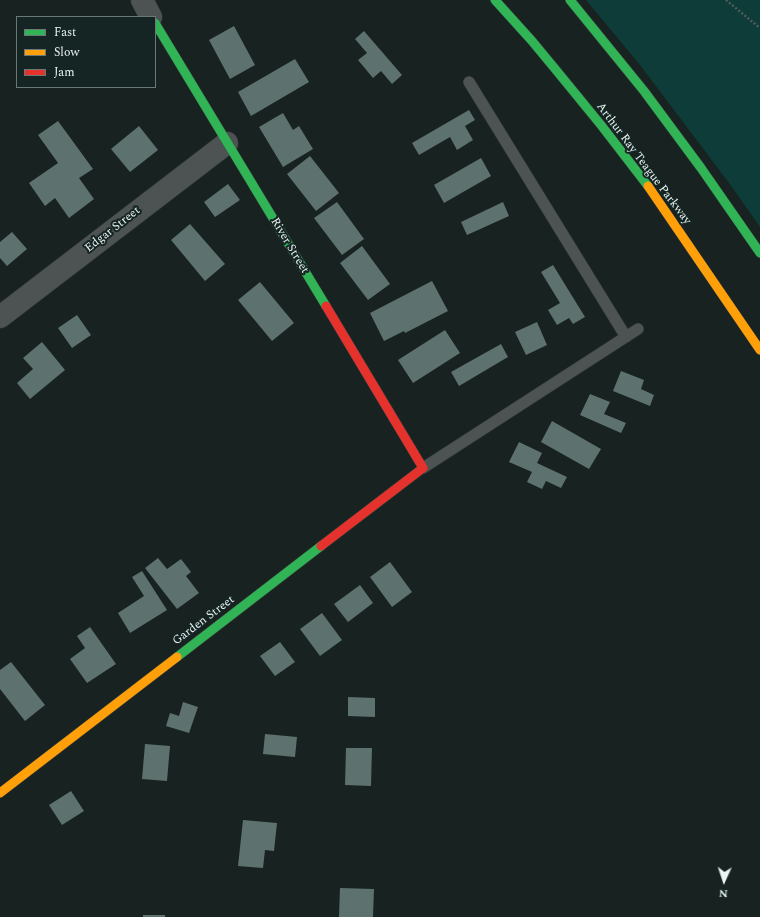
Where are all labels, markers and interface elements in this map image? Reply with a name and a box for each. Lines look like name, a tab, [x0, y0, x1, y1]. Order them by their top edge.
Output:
legend	[16, 16, 156, 88]
text: Fast	[54, 23, 76, 42]
text: Slow	[54, 43, 79, 62]
text: Jam	[54, 63, 75, 82]
street label: Arthur Ray Teague Parkway	[593, 100, 693, 228]
street label: Edgar Street	[83, 204, 143, 256]
street label: River Street	[267, 216, 311, 276]
street label: Garden Street	[170, 593, 238, 649]
north arrow	[704, 861, 744, 901]
text: N	[718, 885, 728, 902]

